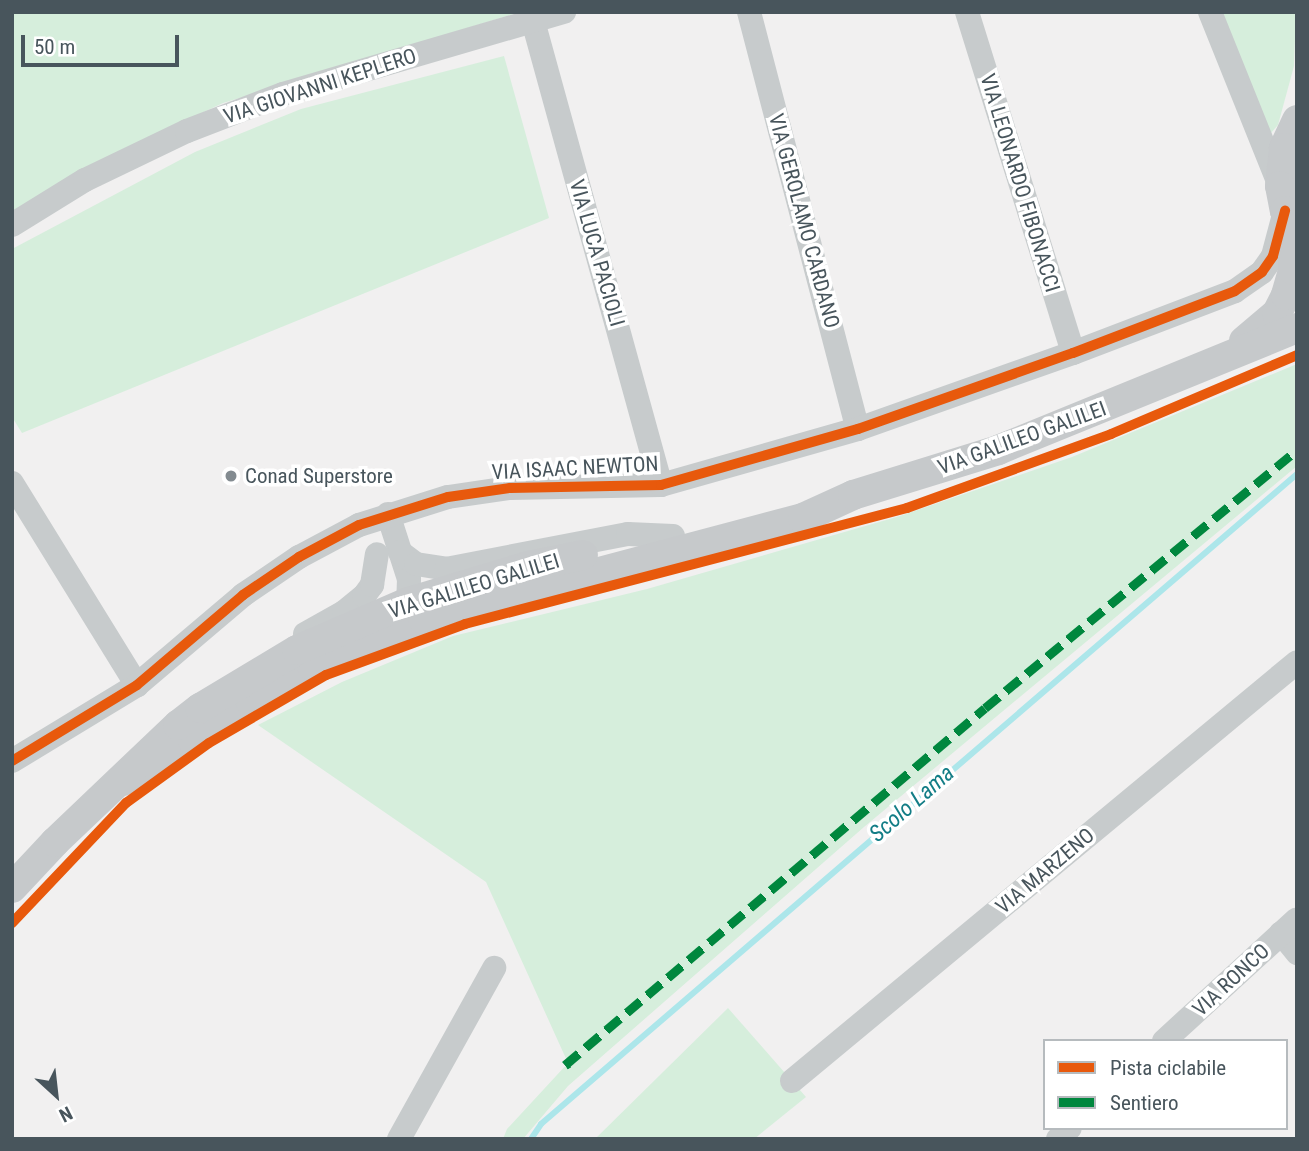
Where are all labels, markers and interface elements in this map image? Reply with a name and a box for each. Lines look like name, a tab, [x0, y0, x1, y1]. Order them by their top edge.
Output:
scale bar	[24, 21, 182, 65]
text: 50 m	[34, 35, 75, 59]
street label: VIA GIOVANNI KEPLERO	[220, 43, 420, 129]
street label: VIA LEONARDO FIBONACCI	[975, 71, 1065, 295]
street label: VIA GEROLAMO CARDANO	[763, 111, 845, 331]
street label: VIA LUCA PACIOLI	[564, 177, 630, 329]
street label: VIA GALILEO GALILEI	[934, 396, 1110, 480]
street label: VIA ISAAC NEWTON	[491, 451, 659, 485]
place label: Conad Superstore	[245, 463, 393, 489]
marker: Conad Superstore	[223, 468, 239, 484]
street label: VIA GALILEO GALILEI	[386, 548, 562, 624]
water label: Scolo Lama	[864, 760, 960, 848]
street label: VIA MARZENO	[991, 823, 1099, 919]
street label: VIA RONCO	[1188, 938, 1274, 1022]
legend	[1043, 1039, 1288, 1130]
text: Pista ciclabile	[1110, 1056, 1226, 1080]
north arrow	[21, 1060, 91, 1130]
text: Sentiero	[1110, 1091, 1179, 1115]
text: N	[55, 1101, 76, 1127]

